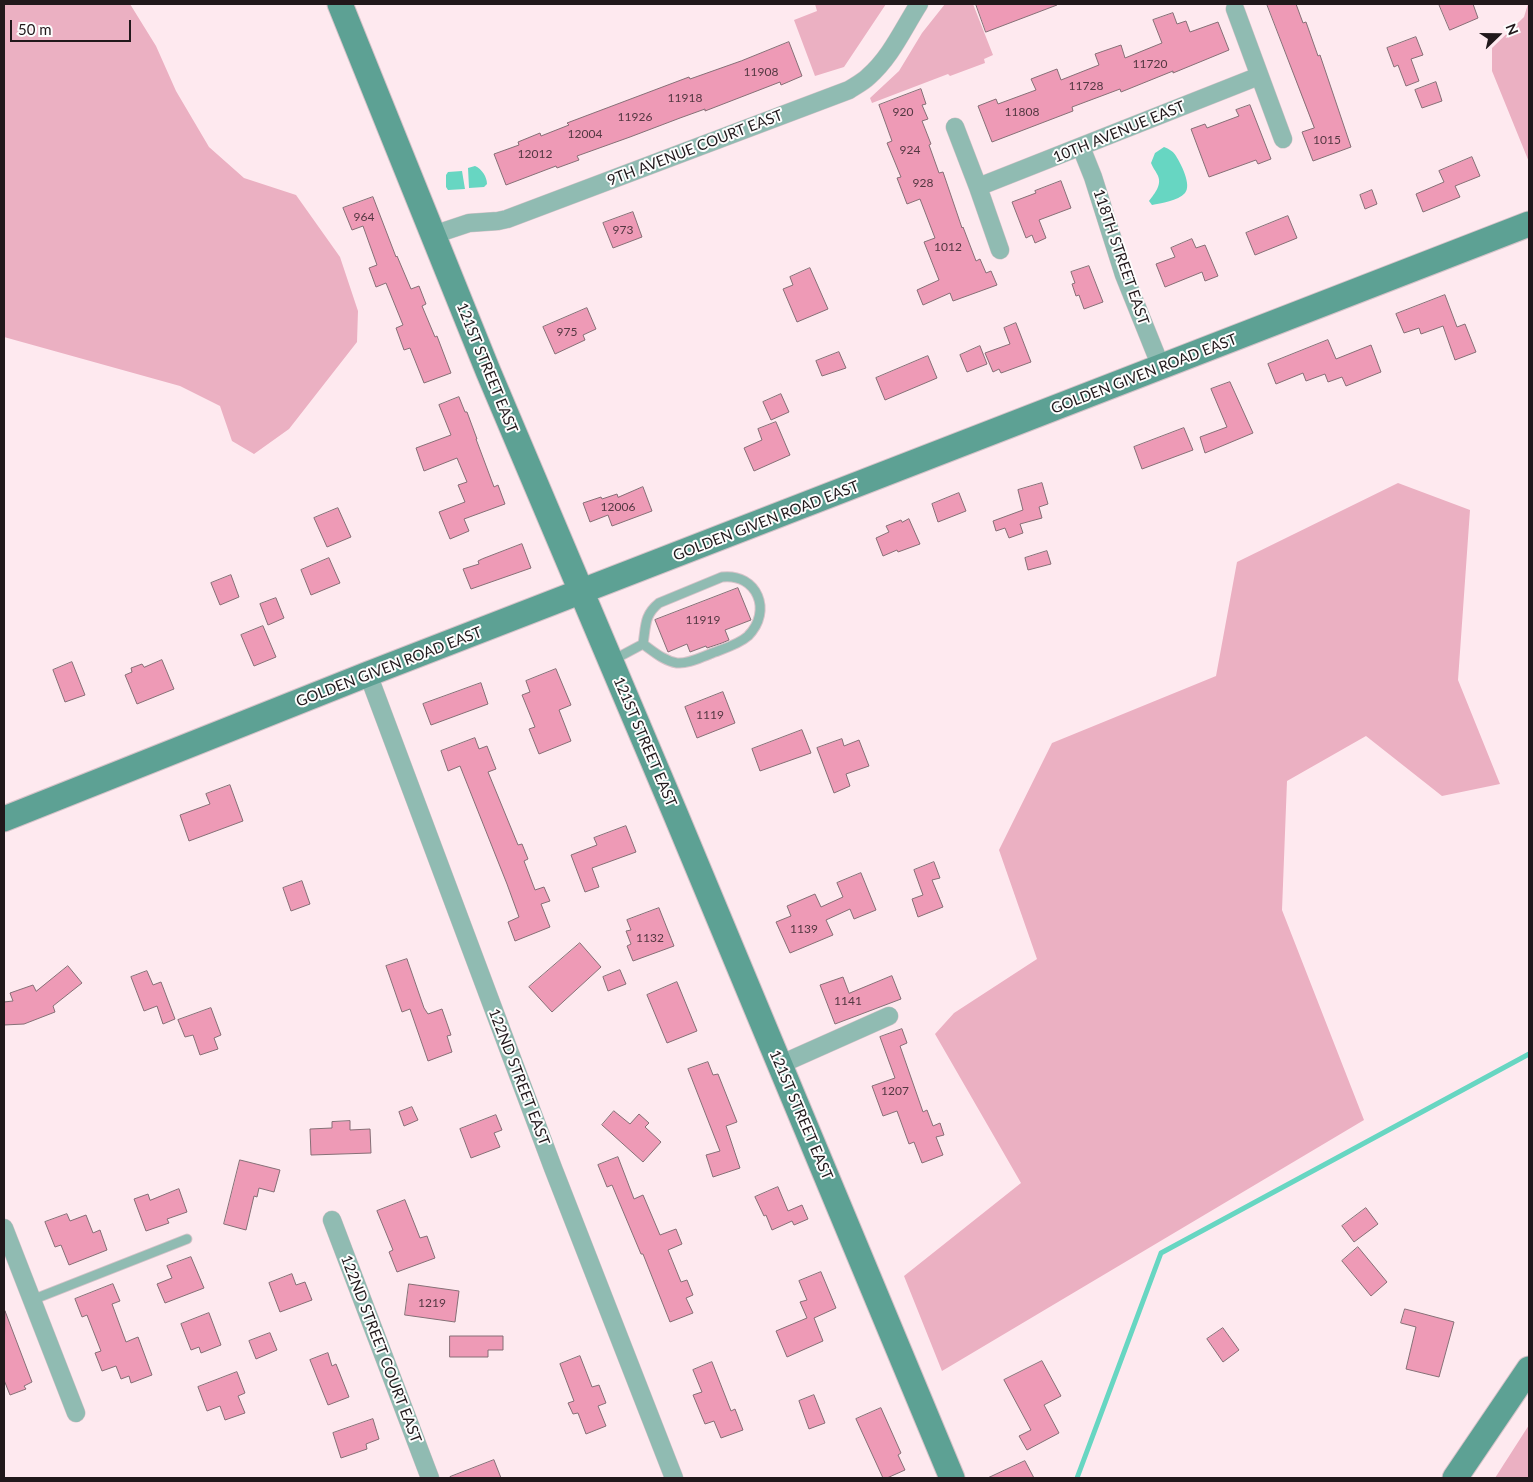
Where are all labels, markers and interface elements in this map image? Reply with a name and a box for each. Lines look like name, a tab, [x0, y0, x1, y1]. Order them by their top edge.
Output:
scale bar	[12, 10, 134, 42]
north arrow	[1473, 10, 1523, 60]
text: 50 m	[18, 20, 52, 38]
text: N	[1502, 21, 1522, 37]
house number: 11720	[1133, 57, 1167, 71]
house number: 11908	[744, 65, 778, 79]
house number: 11728	[1069, 79, 1103, 93]
house number: 11918	[668, 91, 702, 105]
street label: 10TH AVENUE EAST	[1050, 97, 1188, 167]
house number: 920	[893, 105, 913, 119]
house number: 11808	[1005, 105, 1039, 119]
street label: 9TH AVENUE COURT EAST	[605, 106, 785, 190]
house number: 11926	[618, 110, 652, 124]
house number: 12004	[568, 127, 602, 141]
house number: 1015	[1313, 133, 1341, 147]
house number: 924	[900, 143, 920, 157]
house number: 12012	[518, 147, 552, 161]
house number: 928	[913, 176, 933, 190]
street label: 118TH STREET EAST	[1089, 187, 1153, 327]
house number: 964	[354, 210, 374, 224]
house number: 973	[613, 223, 633, 237]
house number: 1012	[934, 240, 962, 254]
street label: 121ST STREET EAST	[453, 300, 521, 436]
house number: 975	[557, 325, 577, 339]
street label: GOLDEN GIVEN ROAD EAST	[1049, 330, 1239, 418]
street label: GOLDEN GIVEN ROAD EAST	[671, 477, 861, 565]
house number: 12006	[601, 500, 635, 514]
house number: 11919	[686, 613, 720, 627]
street label: GOLDEN GIVEN ROAD EAST	[294, 623, 484, 711]
street label: 121ST STREET EAST	[610, 674, 680, 810]
house number: 1119	[696, 708, 724, 722]
house number: 1139	[790, 922, 818, 936]
house number: 1132	[636, 931, 664, 945]
house number: 1141	[834, 994, 862, 1008]
street label: 122ND STREET EAST	[485, 1006, 553, 1148]
street label: 121ST STREET EAST	[766, 1047, 836, 1183]
house number: 1207	[881, 1084, 909, 1098]
street label: 122ND STREET COURT EAST	[337, 1253, 425, 1445]
house number: 1219	[418, 1296, 446, 1310]

